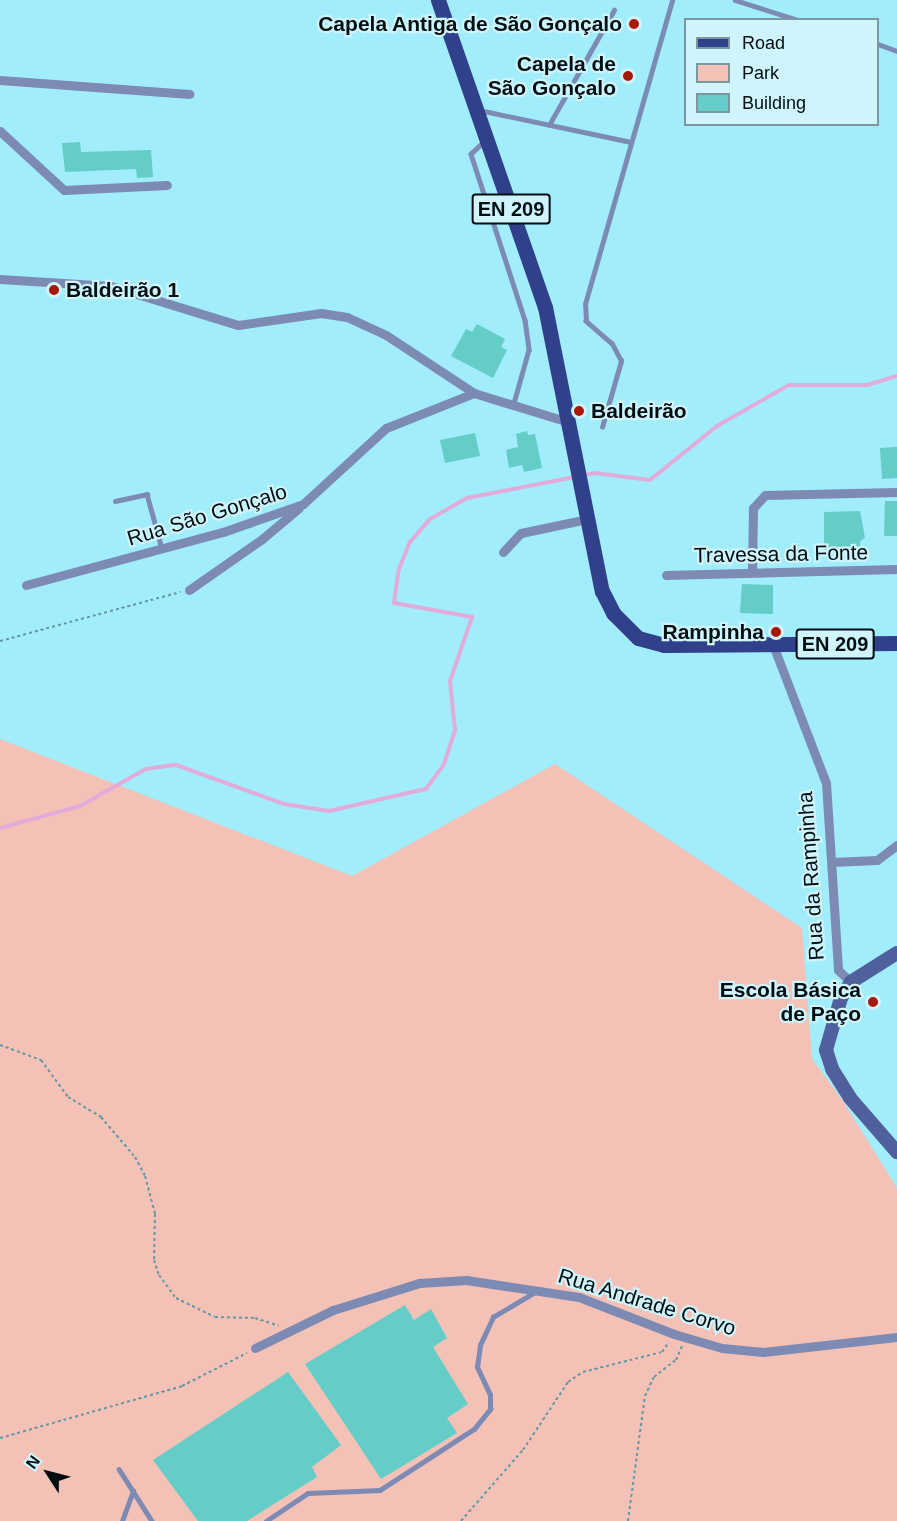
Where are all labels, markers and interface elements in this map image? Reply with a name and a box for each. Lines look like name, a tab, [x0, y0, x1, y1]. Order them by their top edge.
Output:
place label: Capela Antiga de São Gonçalo	[317, 11, 622, 37]
marker: Capela Antiga de São Gonçalo	[627, 17, 641, 31]
legend	[684, 18, 879, 126]
text: Road	[742, 33, 785, 53]
place label: Capela de São Gonçalo	[488, 51, 616, 101]
text: Park	[742, 63, 779, 83]
marker: Capela de São Gonçalo	[621, 69, 635, 83]
text: Building	[742, 93, 806, 113]
road number: EN 209	[470, 192, 552, 226]
place label: Baldeirão 1	[66, 277, 179, 303]
marker: Baldeirão 1	[47, 283, 61, 297]
place label: Baldeirão	[591, 398, 687, 424]
marker: Baldeirão	[572, 404, 586, 418]
street label: Rua São Gonçalo	[124, 479, 290, 551]
street label: Travessa da Fonte	[694, 540, 868, 568]
place label: Rampinha	[662, 619, 764, 645]
marker: Rampinha	[769, 625, 783, 639]
road number: EN 209	[794, 627, 876, 661]
street label: Rua da Rampinha	[793, 791, 829, 961]
place label: Escola Básica de Paço	[720, 977, 861, 1027]
marker: Escola Básica de Paço	[866, 995, 880, 1009]
street label: Rua Andrade Corvo	[555, 1263, 739, 1341]
north arrow	[18, 1443, 78, 1503]
text: N	[23, 1452, 43, 1472]

